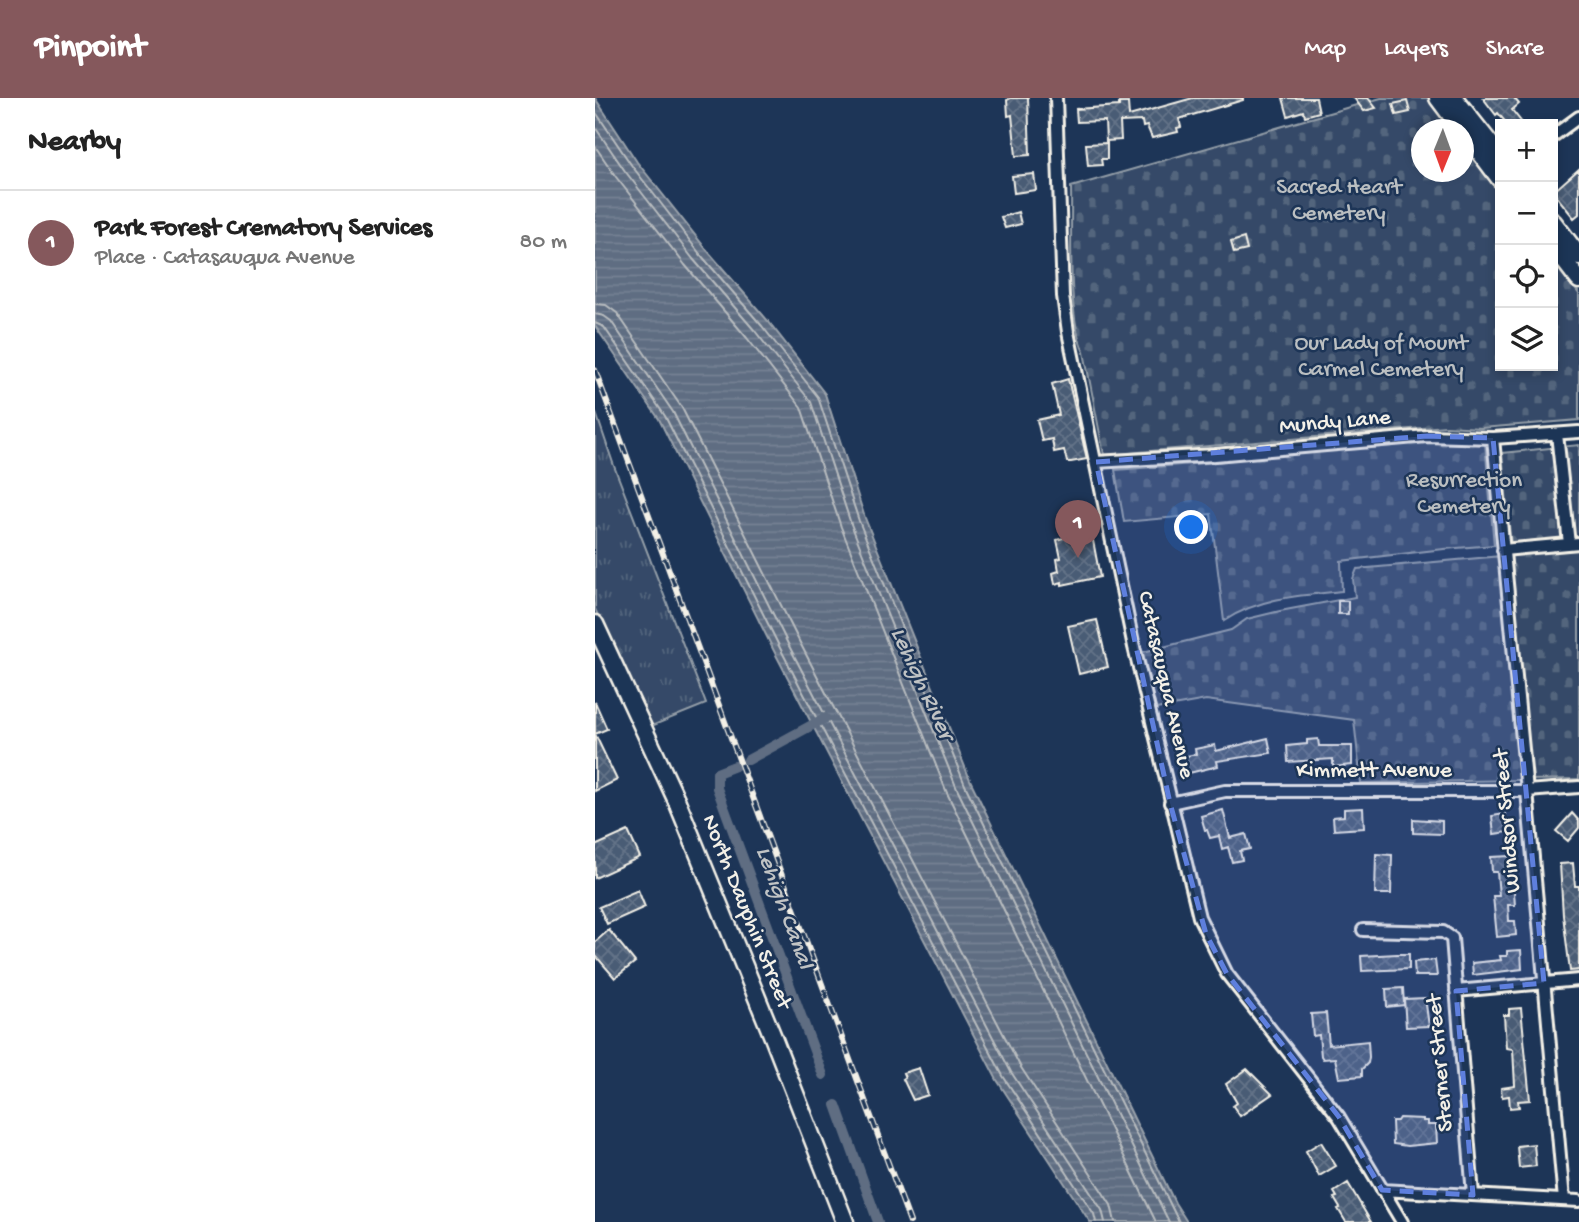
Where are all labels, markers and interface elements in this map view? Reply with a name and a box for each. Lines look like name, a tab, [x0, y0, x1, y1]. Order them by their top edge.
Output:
text: Pinpoint	[35, 30, 146, 68]
text: Map	[1304, 35, 1346, 64]
text: Layers	[1384, 35, 1448, 64]
text: Share	[1486, 35, 1544, 64]
north arrow	[1411, 119, 1474, 182]
map controls	[1495, 119, 1558, 371]
button: +	[1495, 119, 1558, 182]
text: Nearby	[28, 126, 121, 161]
park label: Sacred Heart Cemetery	[1276, 175, 1403, 228]
button: −	[1495, 182, 1558, 245]
text: Park Forest Crematory Services	[95, 214, 432, 245]
text: 1	[46, 229, 56, 256]
text: 80 m	[520, 229, 567, 256]
text: Place · Catasauqua Avenue	[95, 245, 355, 272]
button: locate	[1495, 245, 1558, 308]
button: layers	[1495, 308, 1558, 371]
park label: Our Lady of Mount Carmel Cemetery	[1294, 331, 1469, 384]
street label: Mundy Lane	[1278, 405, 1393, 441]
park label: Resurrection Cemetery	[1406, 468, 1522, 521]
pin: 1	[1055, 500, 1101, 558]
your location	[1174, 510, 1208, 544]
street label: Catasauqua Avenue	[1130, 589, 1200, 782]
water label: Lehigh River	[882, 623, 962, 749]
street label: Windsor Street	[1488, 746, 1528, 894]
street label: Kimmett Avenue	[1296, 758, 1453, 785]
street label: North Dauphin Street	[695, 811, 798, 1015]
water label: Lehigh Canal	[748, 843, 819, 975]
street label: Sterner Street	[1421, 992, 1460, 1133]

